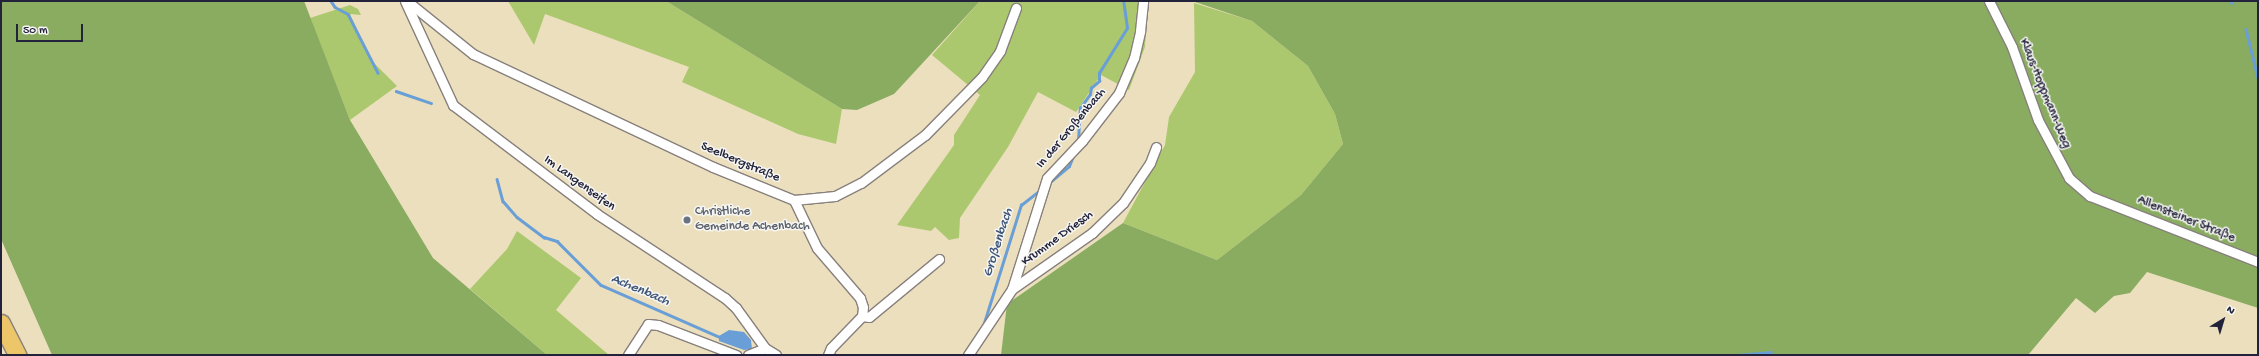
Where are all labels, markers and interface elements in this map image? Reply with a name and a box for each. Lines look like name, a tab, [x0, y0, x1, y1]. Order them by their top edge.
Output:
scale bar	[18, 16, 85, 42]
text: 50 m	[23, 24, 48, 38]
street label: Klaus-Hoppmann-Weg	[2015, 37, 2073, 151]
street label: In der Großenbach	[1034, 86, 1110, 172]
street label: Seelbergstraße	[698, 139, 782, 187]
street label: Im Langenseifen	[540, 153, 618, 215]
street label: Allensteiner Straße	[2135, 193, 2237, 247]
place label: Christliche Gemeinde Achenbach	[695, 205, 810, 236]
water label: Großenbach	[980, 207, 1018, 279]
street label: Krumme Driesch	[1019, 208, 1097, 270]
marker: Christliche Gemeinde Achenbach	[682, 215, 692, 225]
water label: Achenbach	[608, 271, 672, 311]
north arrow	[2203, 300, 2243, 340]
text: N	[2224, 304, 2237, 317]

